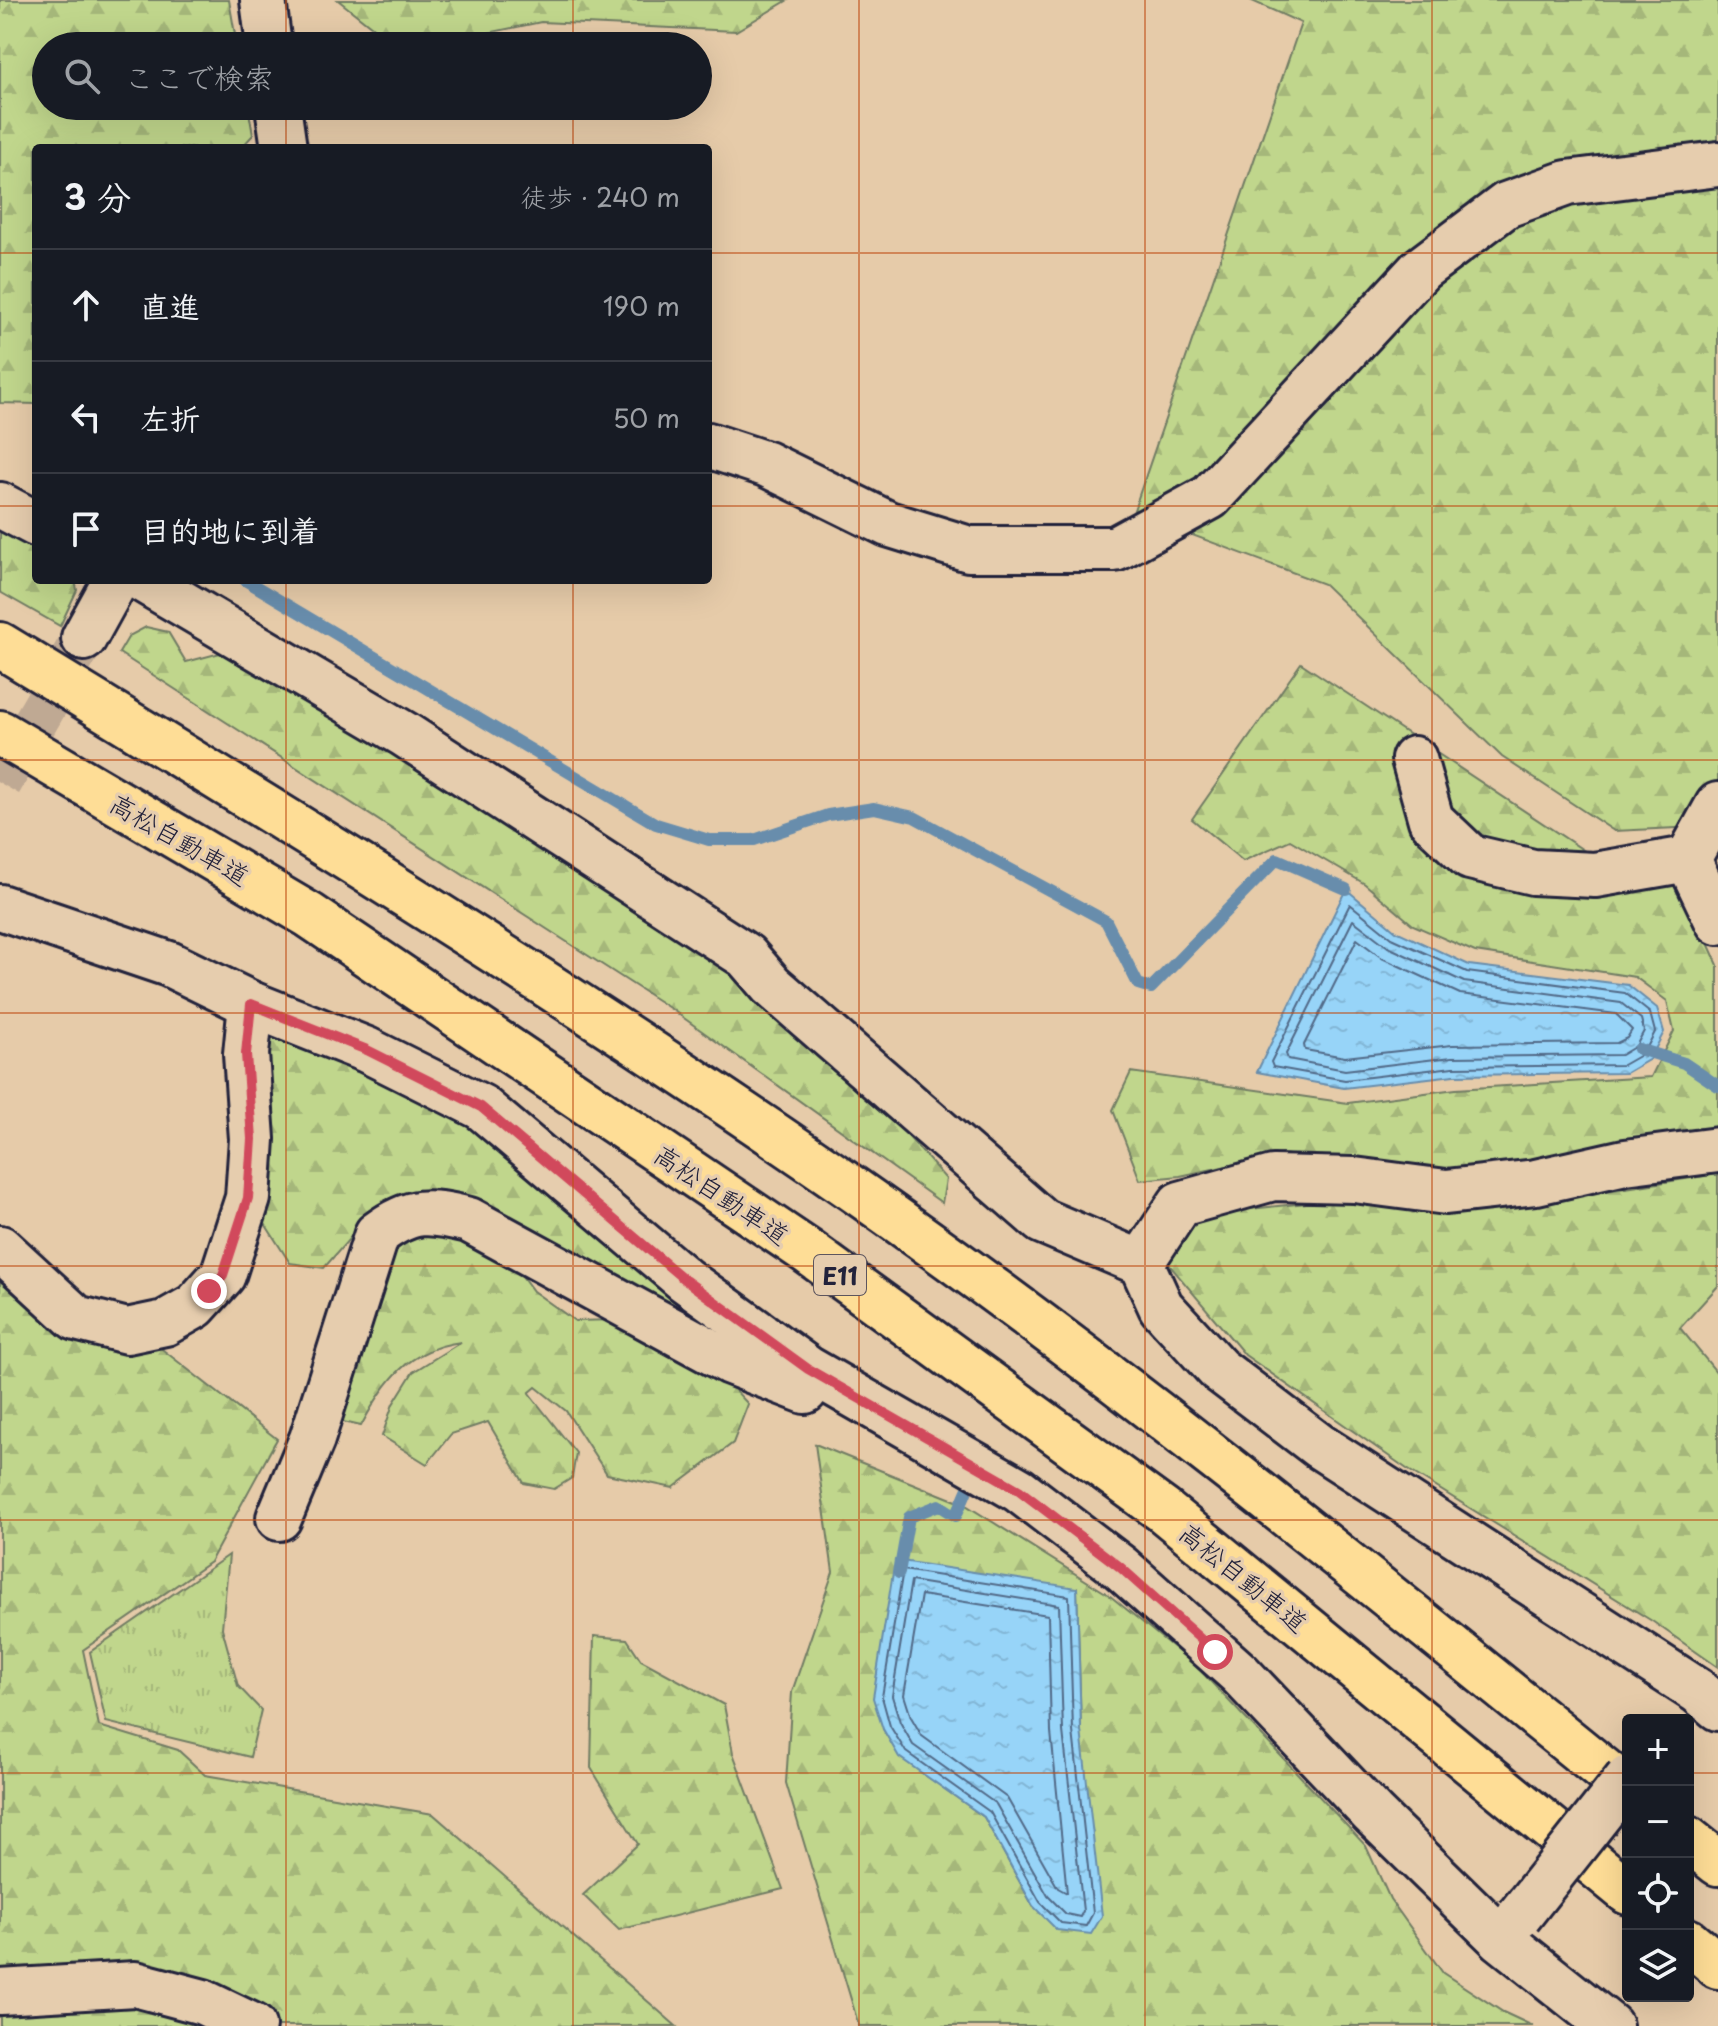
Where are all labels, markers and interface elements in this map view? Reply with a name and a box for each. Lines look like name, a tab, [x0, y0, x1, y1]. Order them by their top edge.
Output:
search box	[32, 32, 712, 120]
icon: search	[60, 54, 104, 98]
text: ここで検索	[124, 54, 274, 99]
text: 3 分	[64, 170, 131, 222]
text: 徒歩 · 240 m	[521, 177, 680, 216]
icon: ahead	[64, 283, 108, 327]
text: 直進	[140, 283, 200, 328]
text: 190 m	[603, 286, 680, 325]
icon: left	[64, 395, 108, 439]
text: 左折	[140, 395, 200, 440]
text: 50 m	[613, 398, 680, 437]
icon: arrive	[64, 507, 108, 551]
text: 目的地に到着	[140, 507, 320, 552]
street label: 高松自動車道	[103, 783, 257, 895]
street label: 高松自動車道	[646, 1134, 798, 1254]
road number: E11	[814, 1255, 866, 1295]
route end	[191, 1273, 227, 1309]
street label: 高松自動車道	[1171, 1513, 1317, 1641]
route start	[1197, 1634, 1233, 1670]
map controls	[1622, 1714, 1694, 2002]
button: +	[1622, 1714, 1694, 1786]
button: −	[1622, 1786, 1694, 1858]
button: locate	[1622, 1858, 1694, 1930]
button: layers	[1622, 1930, 1694, 2002]

